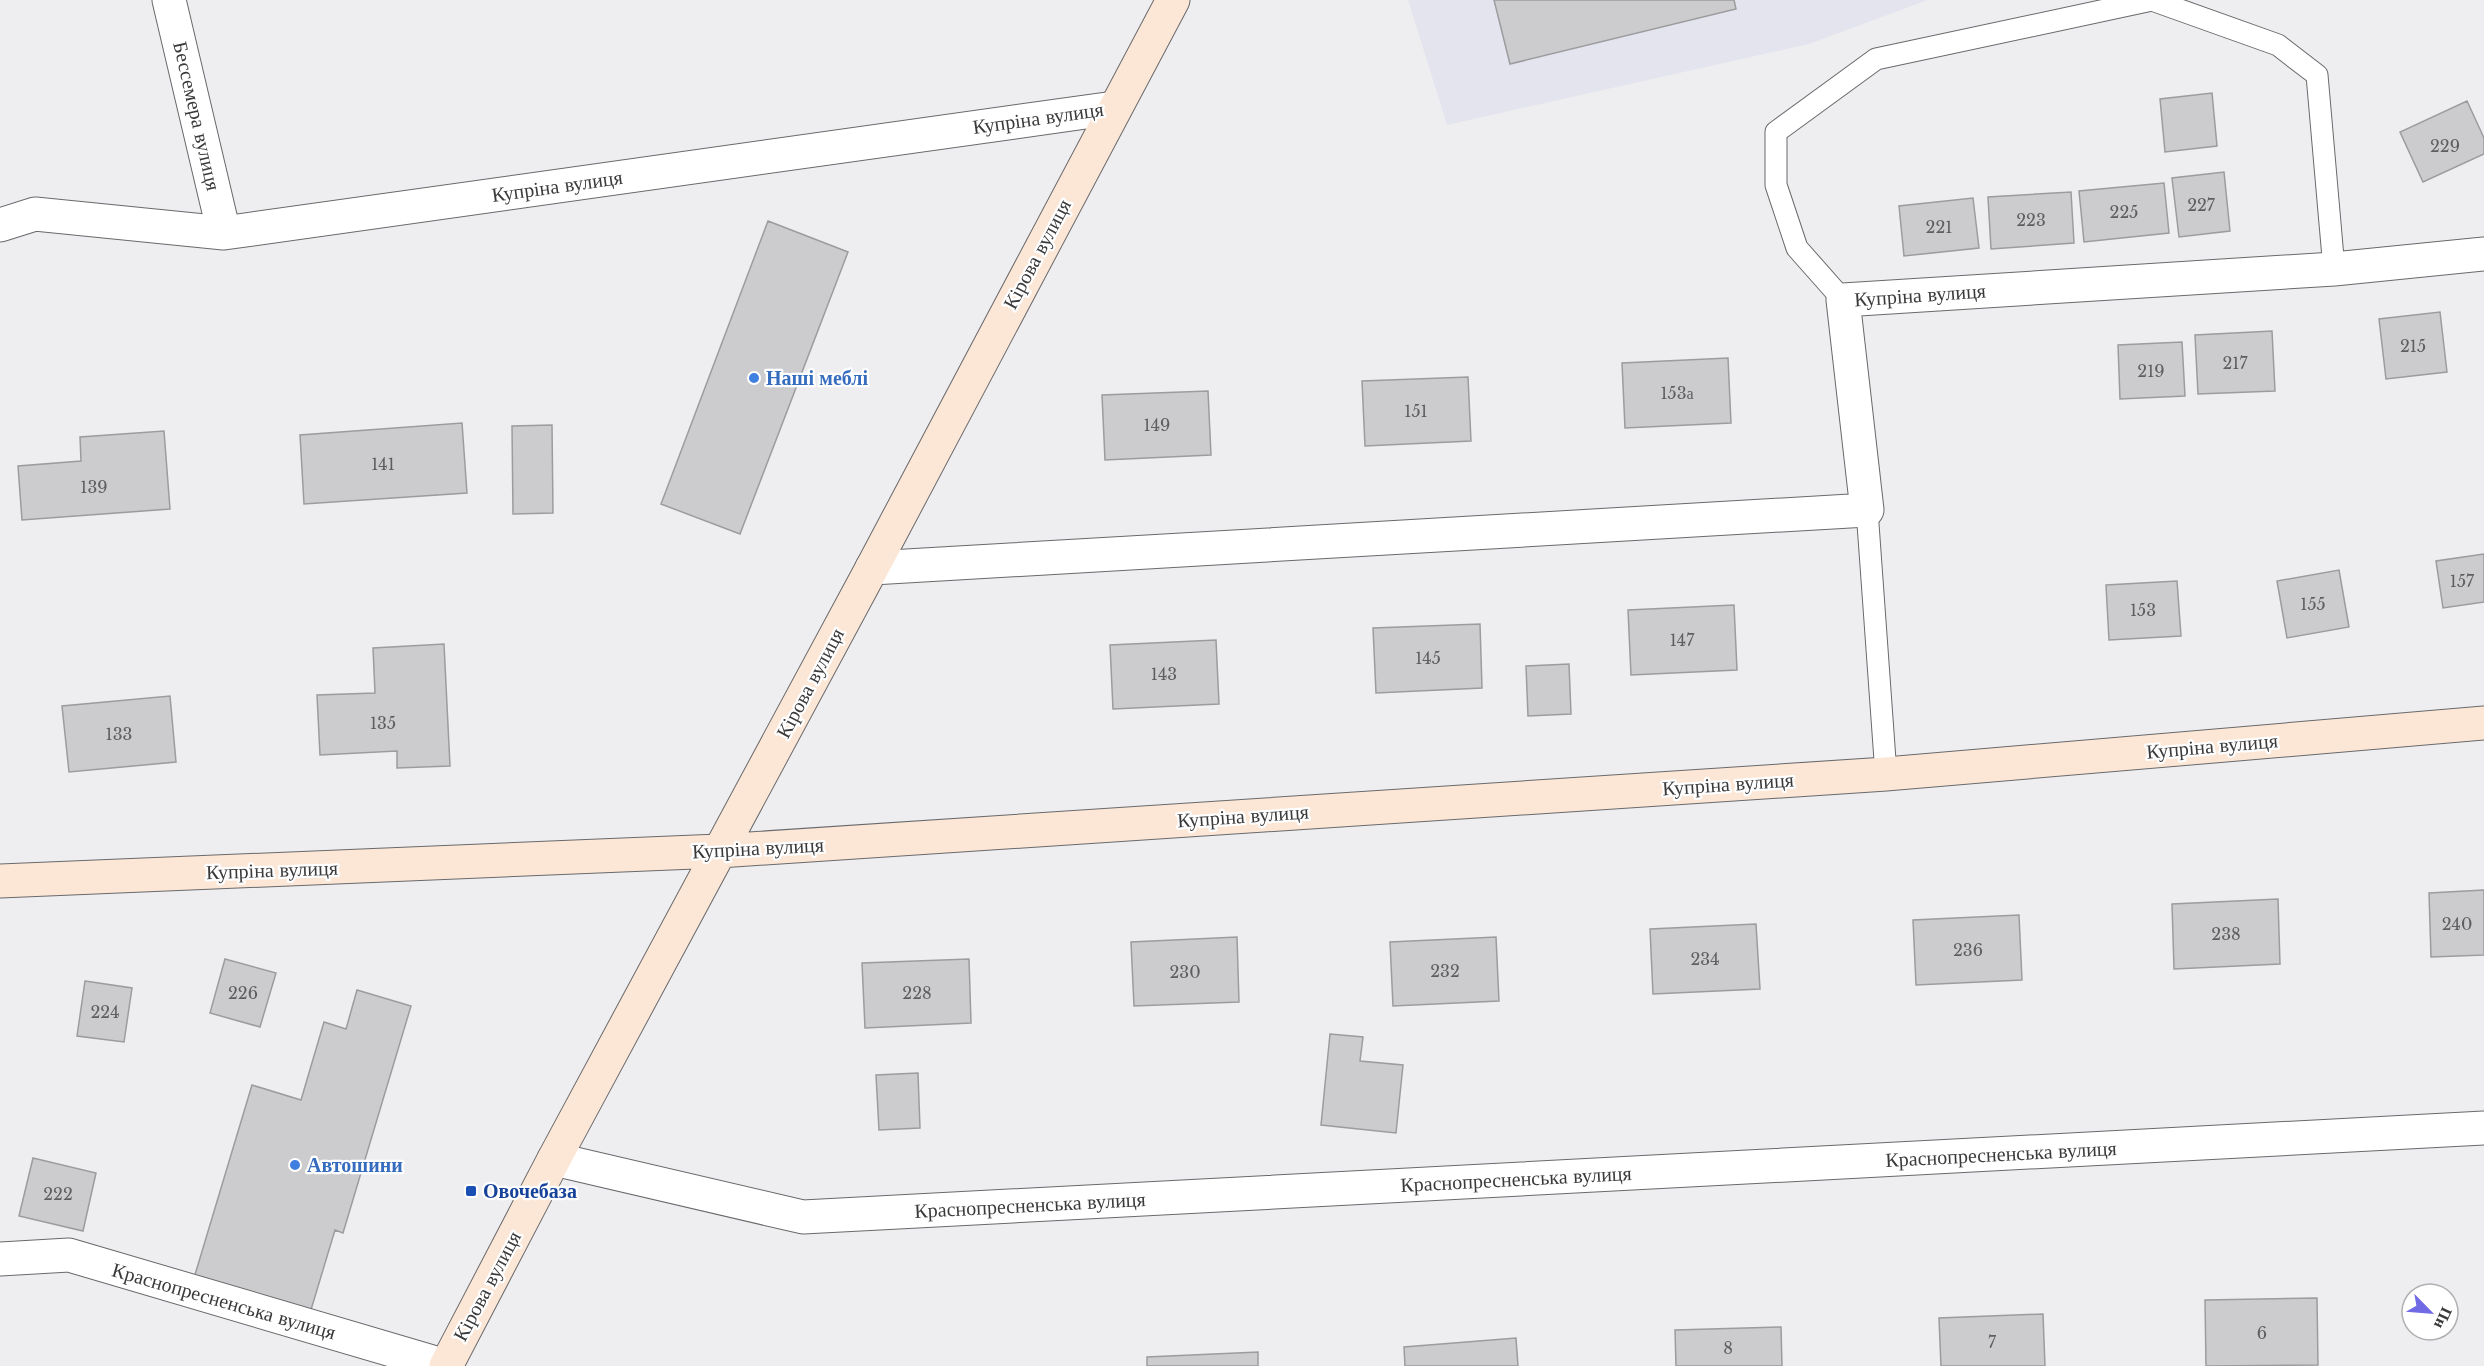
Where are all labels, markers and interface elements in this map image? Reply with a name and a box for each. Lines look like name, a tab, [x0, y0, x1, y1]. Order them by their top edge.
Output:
street label: Бессемера вулиця	[168, 39, 226, 193]
street label: Купріна вулиця	[971, 97, 1105, 139]
house number: 229	[2430, 136, 2460, 156]
street label: Купріна вулиця	[490, 165, 624, 207]
street label: Кірова вулиця	[998, 195, 1076, 313]
house number: 227	[2187, 195, 2216, 215]
house number: 225	[2110, 202, 2138, 222]
house number: 223	[2016, 210, 2046, 230]
house number: 221	[1926, 217, 1952, 237]
street label: Купріна вулиця	[1853, 278, 1987, 312]
house number: 215	[2400, 336, 2426, 356]
house number: 217	[2222, 353, 2248, 373]
house number: 219	[2137, 361, 2165, 381]
place label: Наші меблі	[766, 366, 869, 390]
marker: Наші меблі	[747, 371, 761, 385]
house number: 153а	[1660, 383, 1694, 403]
house number: 151	[1404, 401, 1428, 421]
house number: 149	[1144, 415, 1170, 435]
house number: 141	[371, 454, 395, 474]
house number: 139	[80, 477, 108, 497]
house number: 157	[2450, 571, 2475, 591]
house number: 155	[2300, 594, 2326, 614]
house number: 153	[2130, 600, 2156, 620]
street label: Кірова вулиця	[771, 624, 849, 742]
house number: 147	[1670, 630, 1695, 650]
house number: 145	[1415, 648, 1441, 668]
house number: 143	[1151, 664, 1177, 684]
house number: 135	[370, 713, 396, 733]
house number: 133	[106, 724, 132, 744]
street label: Купріна вулиця	[2145, 728, 2279, 764]
street label: Купріна вулиця	[1661, 767, 1795, 801]
street label: Купріна вулиця	[1176, 799, 1310, 833]
street label: Купріна вулиця	[692, 833, 824, 863]
street label: Купріна вулиця	[206, 856, 338, 884]
house number: 240	[2442, 914, 2472, 934]
house number: 238	[2211, 924, 2241, 944]
house number: 236	[1953, 940, 1983, 960]
house number: 234	[1690, 949, 1720, 969]
house number: 232	[1430, 961, 1460, 981]
house number: 230	[1169, 962, 1201, 982]
house number: 226	[228, 983, 258, 1003]
house number: 228	[902, 983, 932, 1003]
house number: 224	[90, 1002, 120, 1022]
street label: Краснопресненська вулиця	[1885, 1136, 2117, 1172]
place label: Автошини	[307, 1153, 403, 1177]
marker: Автошини	[288, 1158, 302, 1172]
street label: Краснопресненська вулиця	[1400, 1161, 1632, 1197]
place label: Овочебаза	[483, 1179, 577, 1203]
house number: 222	[43, 1184, 73, 1204]
marker: Овочебаза	[464, 1184, 478, 1198]
street label: Краснопресненська вулиця	[914, 1187, 1146, 1223]
street label: Кірова вулиця	[448, 1227, 526, 1345]
street label: Краснопресненська вулиця	[109, 1258, 339, 1344]
north arrow	[2400, 1282, 2460, 1342]
text: Пн	[2430, 1304, 2457, 1332]
house number: 6	[2257, 1323, 2267, 1343]
house number: 7	[1988, 1332, 1997, 1352]
house number: 8	[1723, 1338, 1733, 1358]

